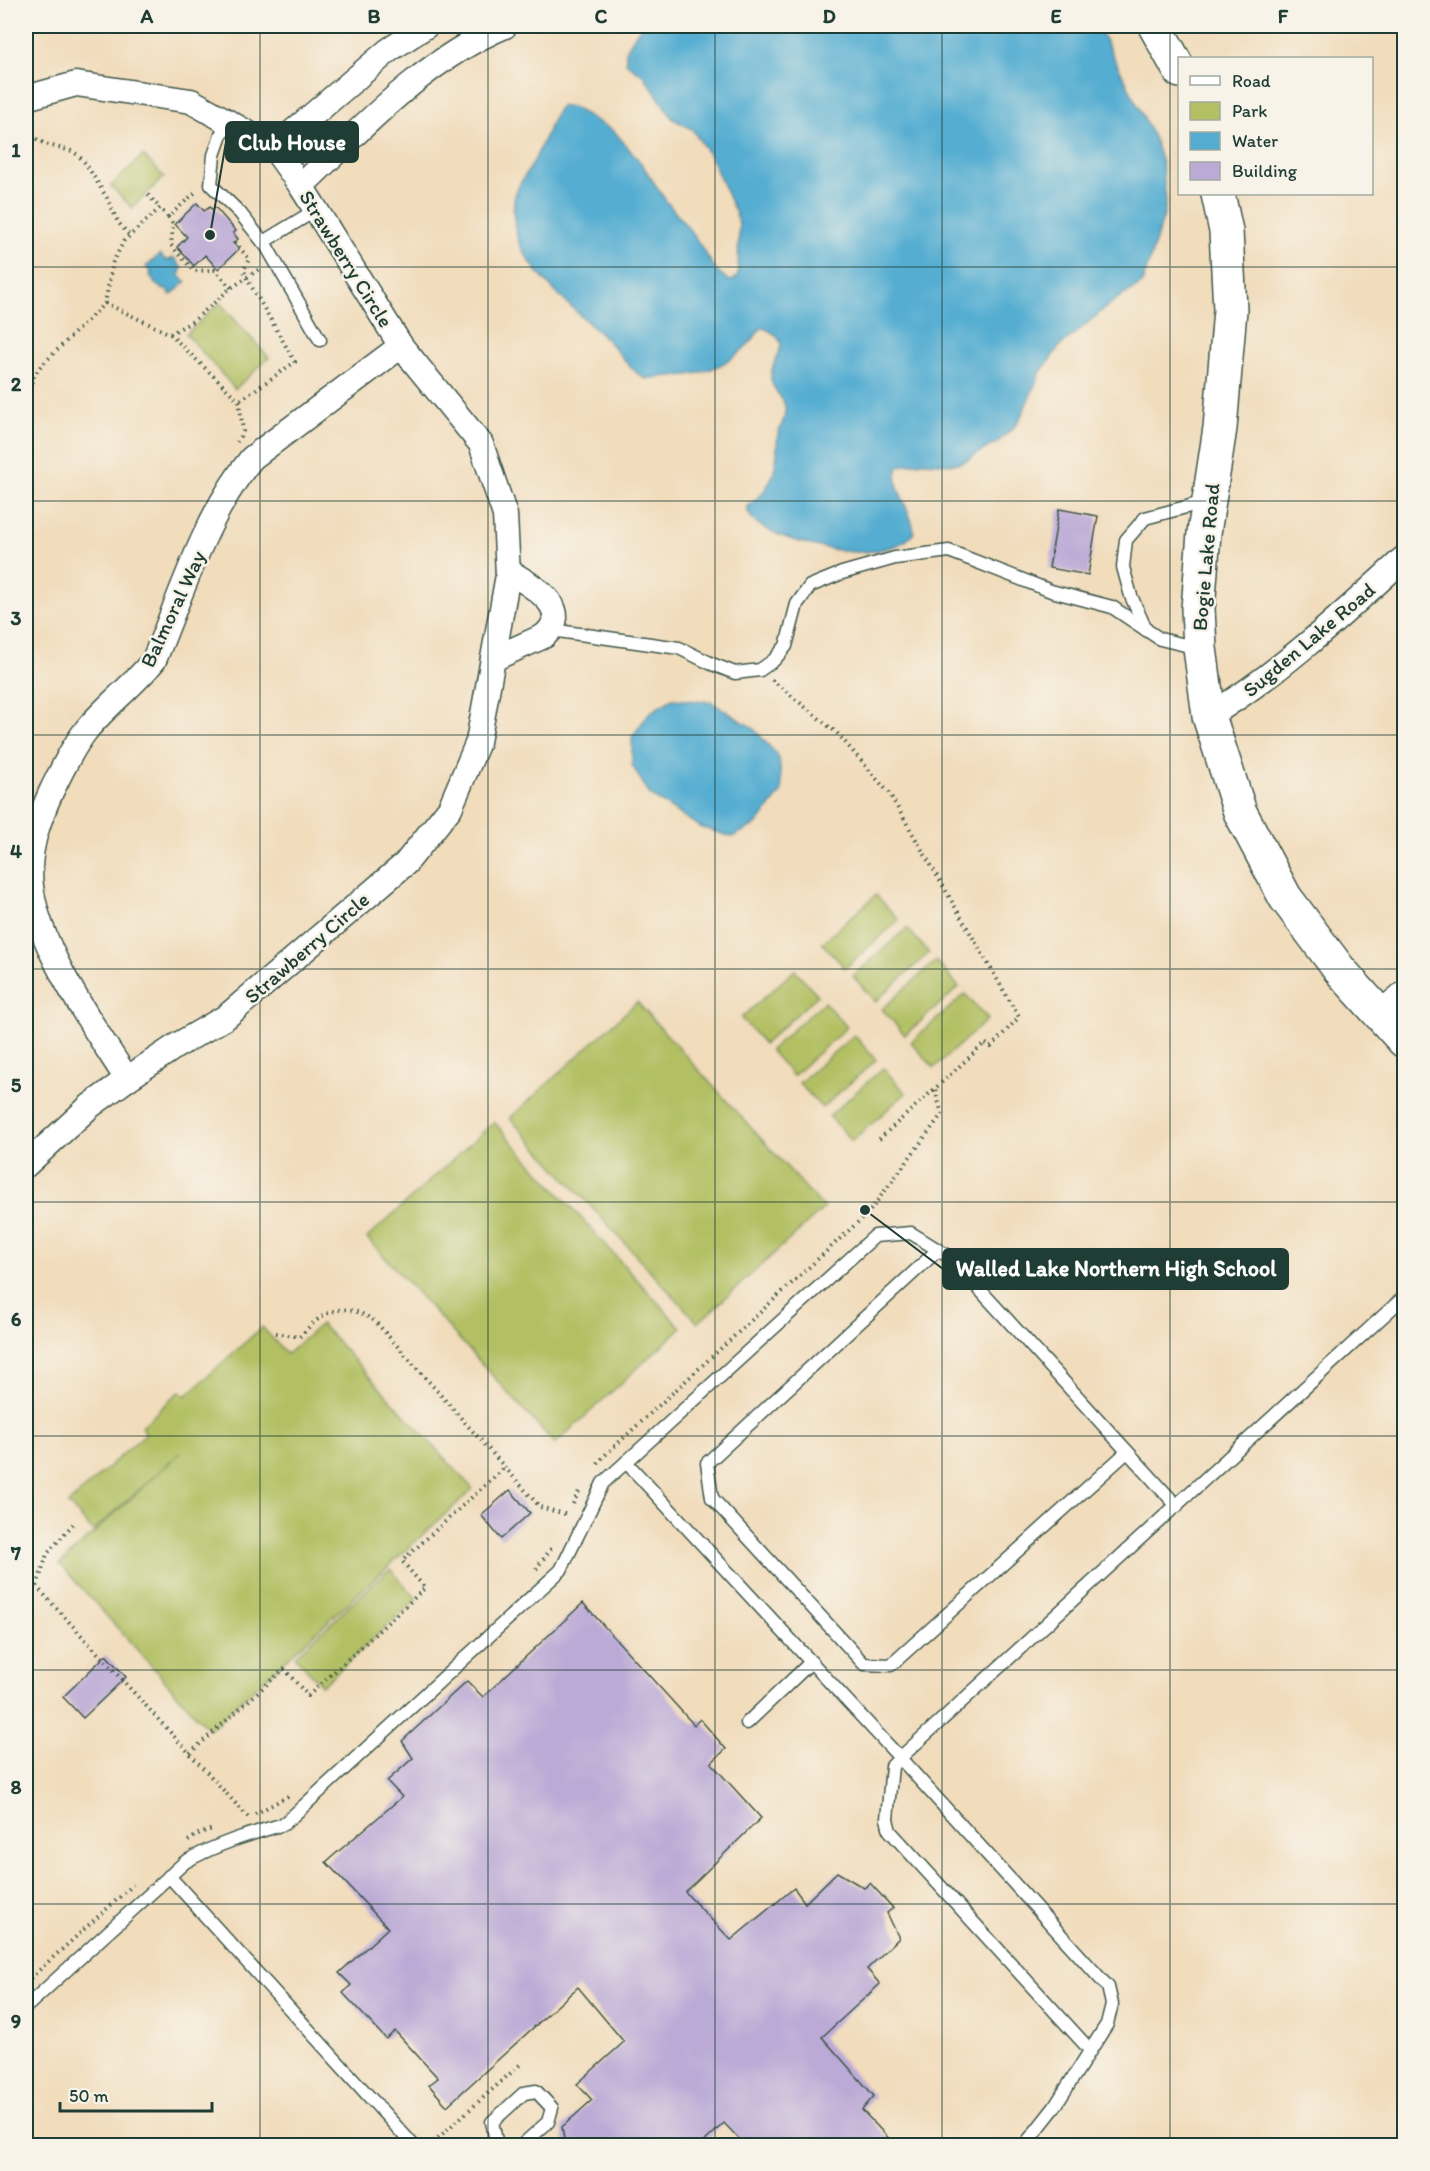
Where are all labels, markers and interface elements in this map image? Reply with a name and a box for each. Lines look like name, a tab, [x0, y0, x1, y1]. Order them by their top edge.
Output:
text: A	[140, 4, 154, 28]
text: B	[368, 4, 381, 28]
text: C	[595, 4, 608, 28]
text: D	[822, 4, 836, 28]
text: E	[1050, 4, 1062, 28]
text: F	[1278, 4, 1289, 28]
legend	[1178, 57, 1373, 195]
text: Road	[1232, 70, 1271, 92]
text: Park	[1232, 100, 1267, 122]
callout: Club House	[226, 122, 358, 162]
text: Club House	[238, 129, 346, 156]
text: Water	[1232, 130, 1278, 152]
text: 1	[11, 138, 21, 162]
text: Building	[1232, 160, 1298, 182]
street label: Strawberry Circle	[294, 185, 399, 332]
text: 2	[11, 372, 22, 396]
street label: Bogie Lake Road	[1187, 481, 1224, 632]
street label: Balmoral Way	[135, 546, 211, 671]
street label: Sugden Lake Road	[1238, 577, 1380, 702]
text: 3	[11, 606, 22, 630]
text: 4	[10, 839, 22, 863]
street label: Strawberry Circle	[239, 887, 374, 1009]
text: 5	[11, 1073, 22, 1097]
callout: Walled Lake Northern High School	[943, 1249, 1288, 1289]
text: Walled Lake Northern High School	[956, 1255, 1277, 1282]
text: 6	[11, 1307, 22, 1331]
text: 7	[10, 1541, 21, 1565]
text: 8	[11, 1775, 22, 1799]
text: 9	[11, 2009, 21, 2033]
scale bar	[60, 2075, 212, 2113]
text: 50 m	[69, 2085, 109, 2107]

